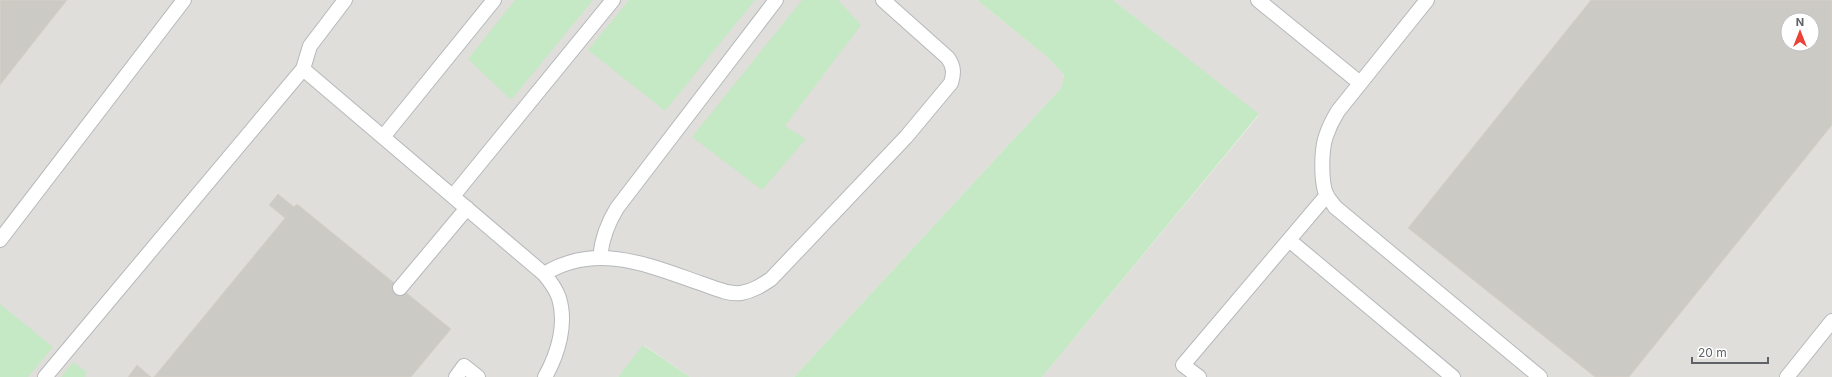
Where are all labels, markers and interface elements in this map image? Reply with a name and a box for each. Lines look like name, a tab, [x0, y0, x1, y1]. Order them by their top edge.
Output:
north arrow	[1780, 12, 1820, 52]
text: N	[1796, 15, 1804, 29]
scale bar	[1692, 339, 1768, 365]
text: 20 m	[1698, 345, 1727, 360]

